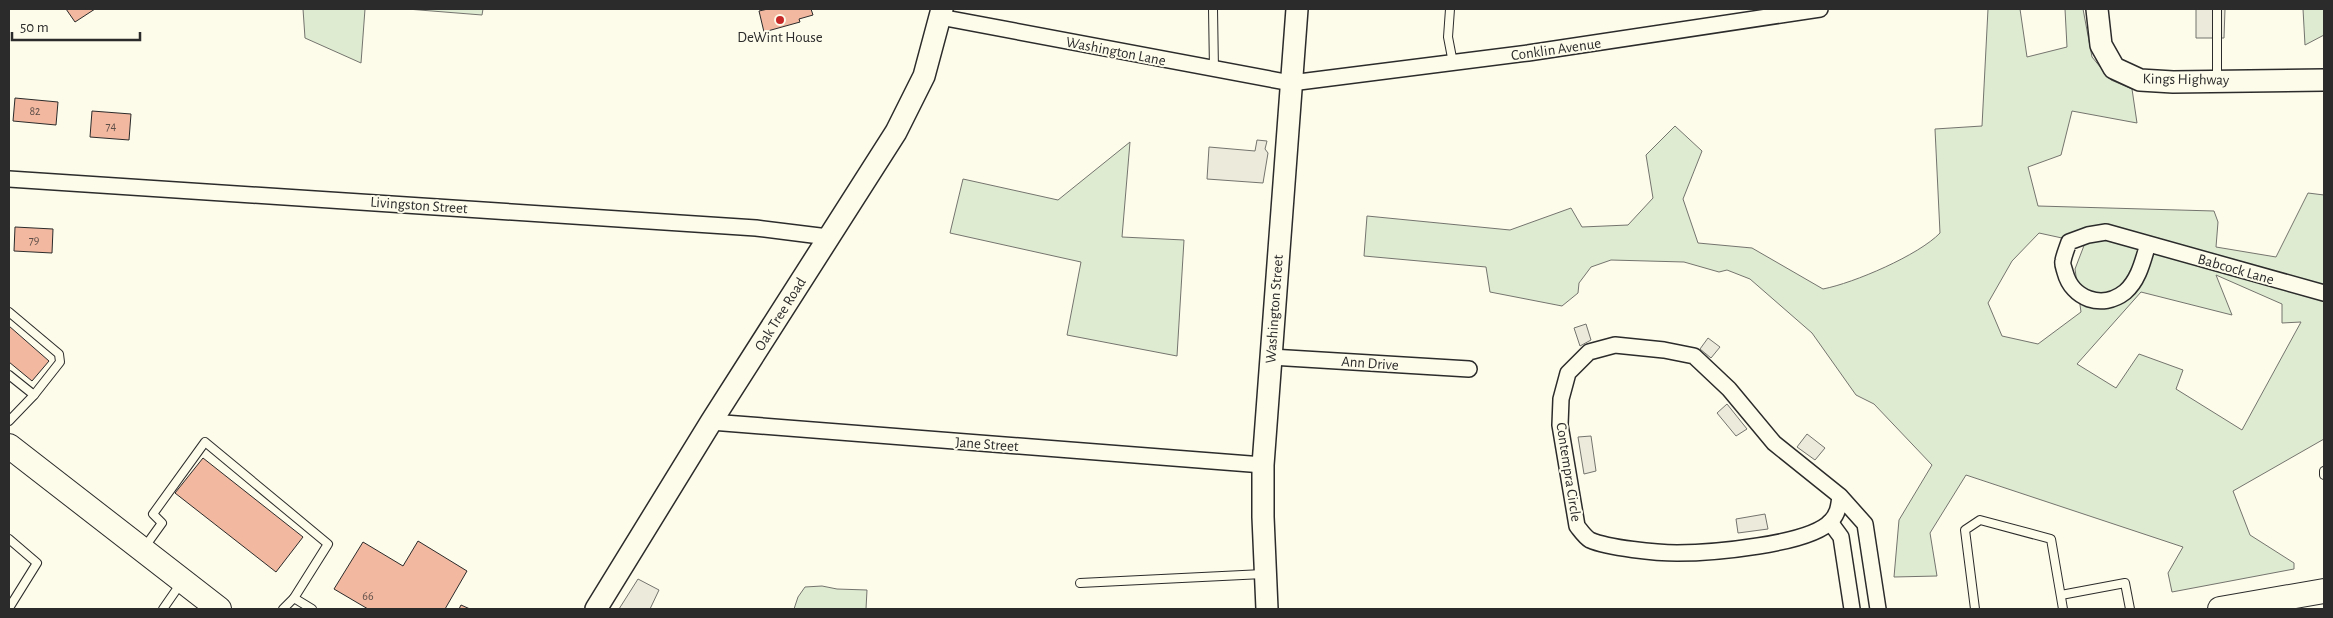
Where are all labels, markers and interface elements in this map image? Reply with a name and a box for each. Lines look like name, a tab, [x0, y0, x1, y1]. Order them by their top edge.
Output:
scale bar	[12, 10, 140, 42]
marker: DeWint House	[774, 14, 786, 26]
text: 50 m	[20, 20, 49, 35]
place label: DeWint House	[737, 30, 823, 45]
street label: Washington Lane	[1065, 34, 1167, 69]
street label: Conklin Avenue	[1510, 36, 1602, 63]
street label: Kings Highway	[2143, 71, 2230, 88]
house number: 82	[29, 105, 41, 117]
house number: 74	[106, 120, 117, 132]
street label: Livingston Street	[370, 195, 468, 216]
house number: 79	[29, 234, 40, 246]
street label: Babcock Lane	[2196, 251, 2276, 288]
street label: Washington Street	[1263, 254, 1286, 364]
street label: Oak Tree Road	[752, 275, 809, 353]
street label: Ann Drive	[1341, 354, 1399, 373]
street label: Contempra Circle	[1553, 421, 1584, 523]
street label: Jane Street	[955, 435, 1019, 454]
house number: 66	[362, 590, 374, 602]

